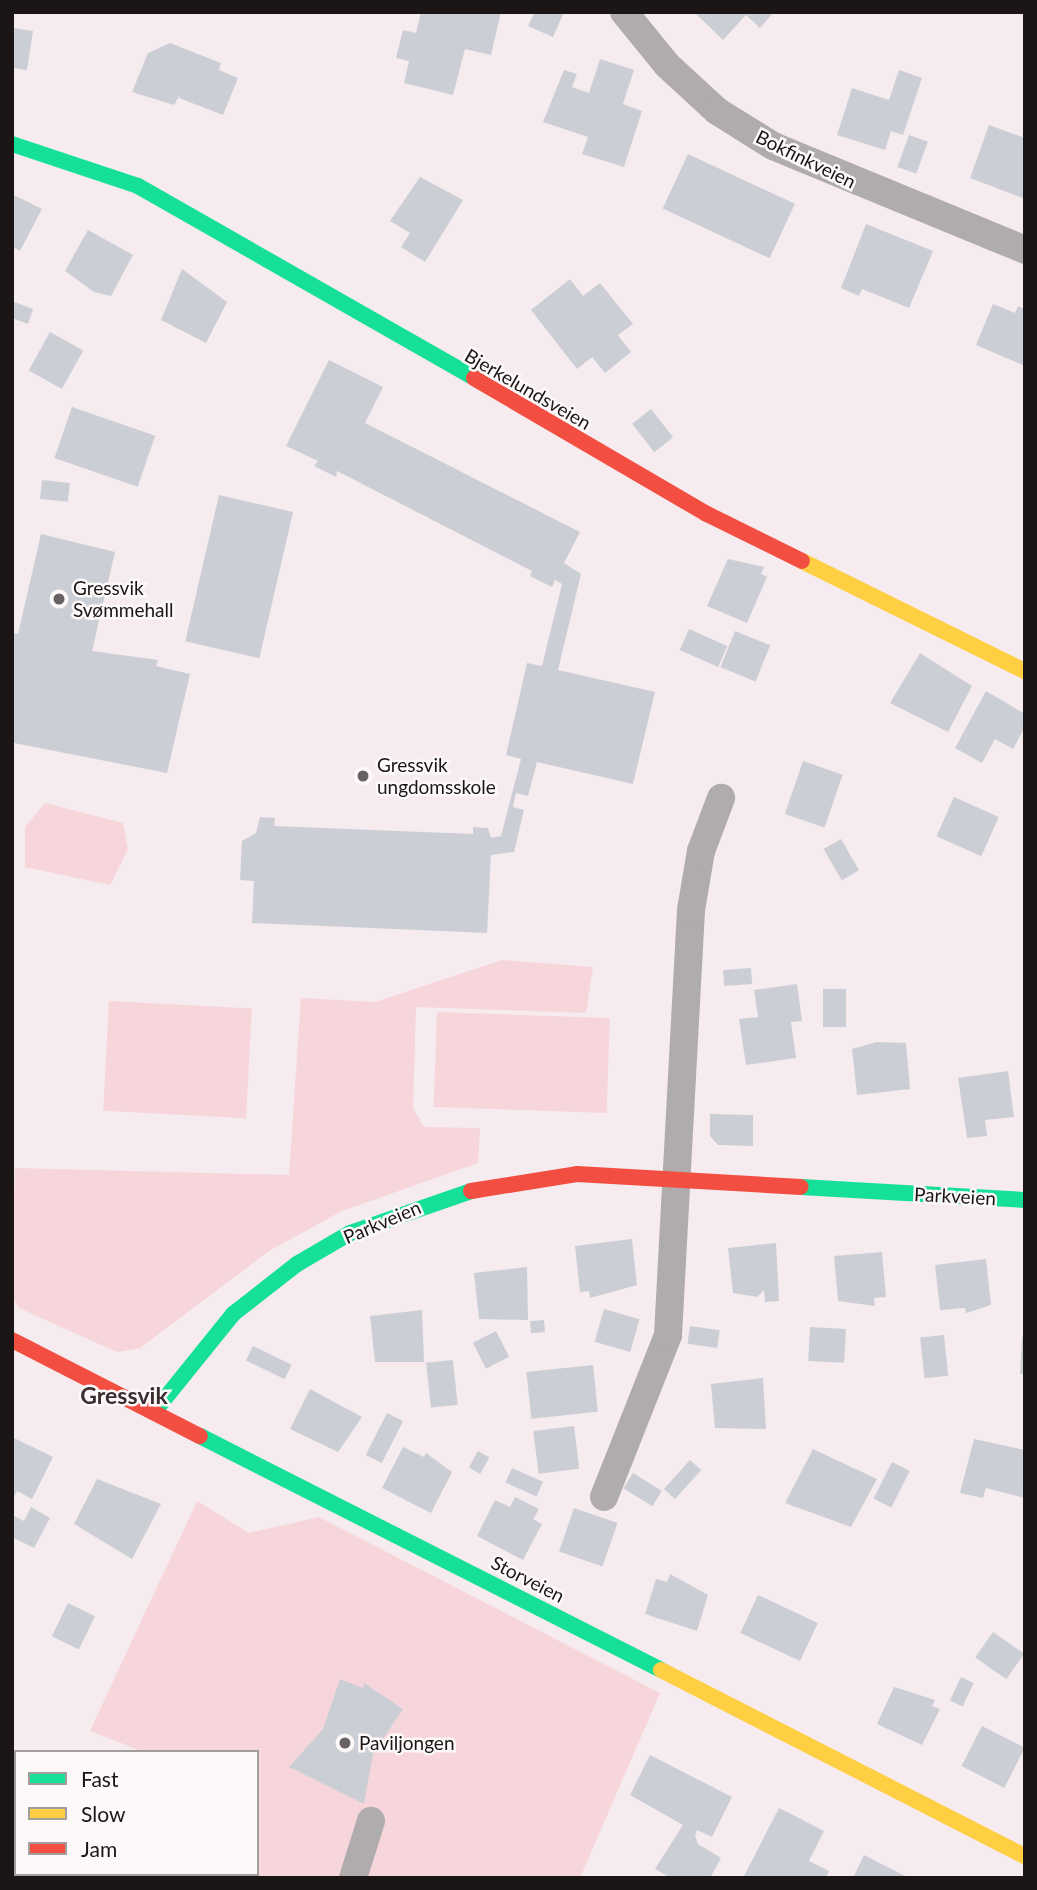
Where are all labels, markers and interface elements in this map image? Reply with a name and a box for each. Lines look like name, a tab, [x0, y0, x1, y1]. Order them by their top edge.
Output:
street label: Bokfinkveien	[752, 125, 860, 193]
street label: Bjerkelundsveien	[461, 344, 595, 434]
place label: Gressvik Svømmehall	[73, 577, 173, 621]
marker: Gressvik Svømmehall	[51, 591, 67, 607]
place label: Gressvik ungdomsskole	[377, 754, 496, 798]
marker: Gressvik ungdomsskole	[355, 768, 371, 784]
street label: Parkveien	[914, 1182, 996, 1210]
street label: Parkveien	[340, 1196, 424, 1248]
district label: Gressvik	[80, 1381, 168, 1409]
street label: Storveien	[488, 1551, 568, 1607]
place label: Paviljongen	[359, 1732, 454, 1754]
marker: Paviljongen	[337, 1735, 353, 1751]
legend	[14, 1750, 259, 1876]
text: Fast	[81, 1766, 118, 1791]
text: Slow	[81, 1801, 125, 1826]
text: Jam	[81, 1836, 117, 1861]

